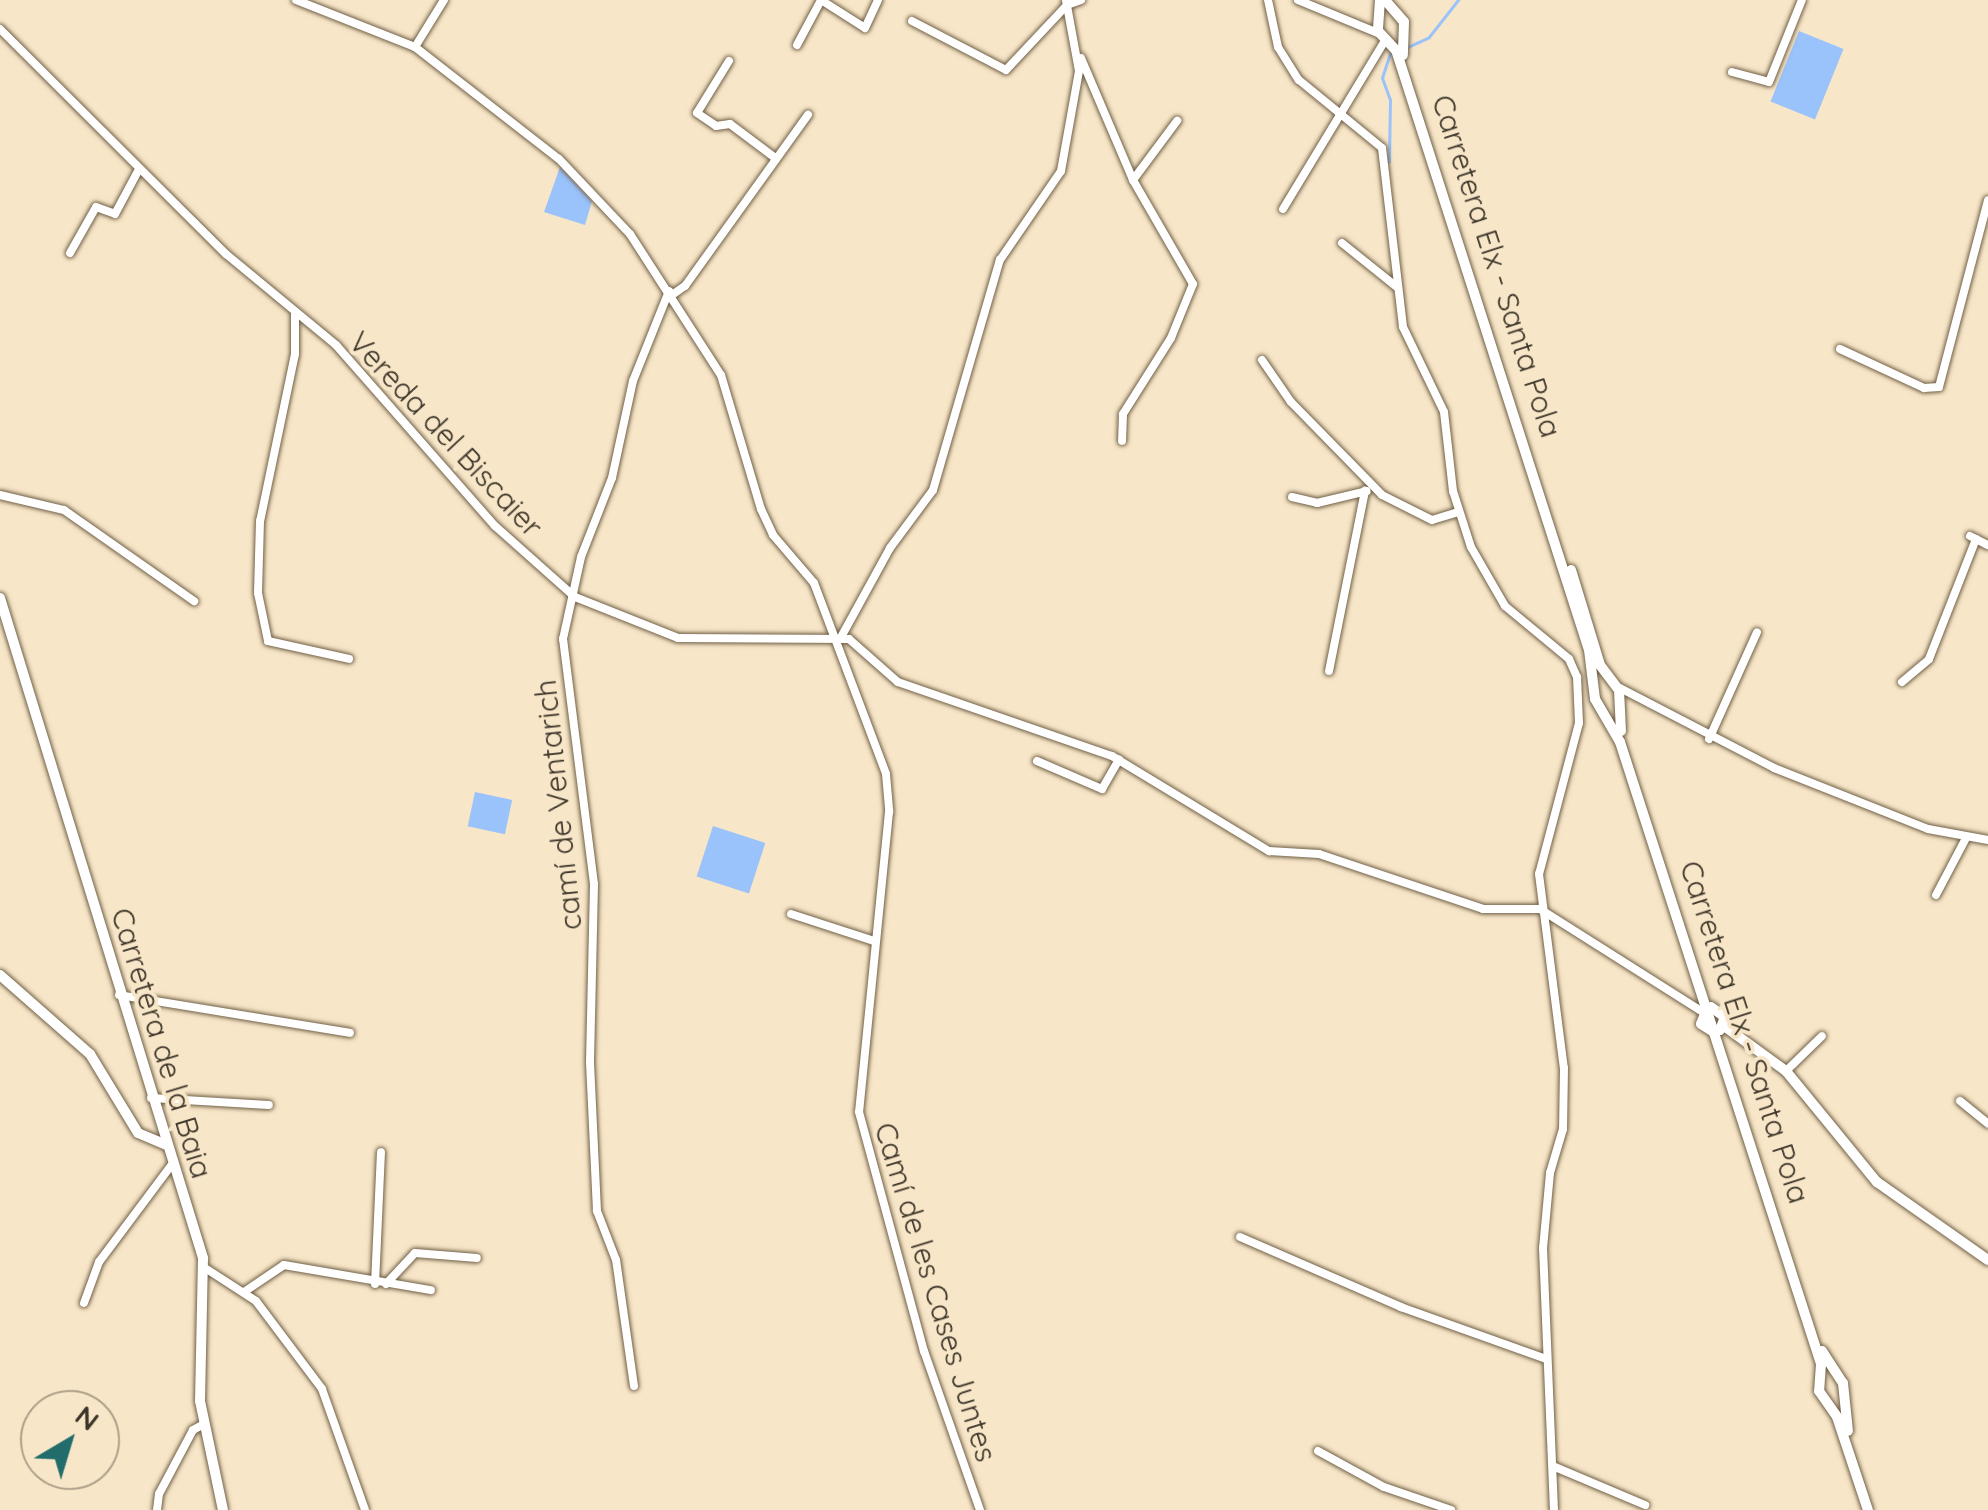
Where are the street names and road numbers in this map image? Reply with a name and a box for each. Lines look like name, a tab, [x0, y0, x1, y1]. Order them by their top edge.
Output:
street label: Carretera Elx - Santa Pola	[1425, 90, 1569, 442]
street label: Vereda del Biscaier	[342, 324, 550, 544]
street label: camí de Ventarich	[527, 678, 589, 932]
street label: Carretera Elx - Santa Pola	[1673, 856, 1817, 1208]
street label: Carretera de la Baia	[104, 904, 220, 1182]
street label: Camí de les Cases Juntes	[867, 1118, 1005, 1466]

